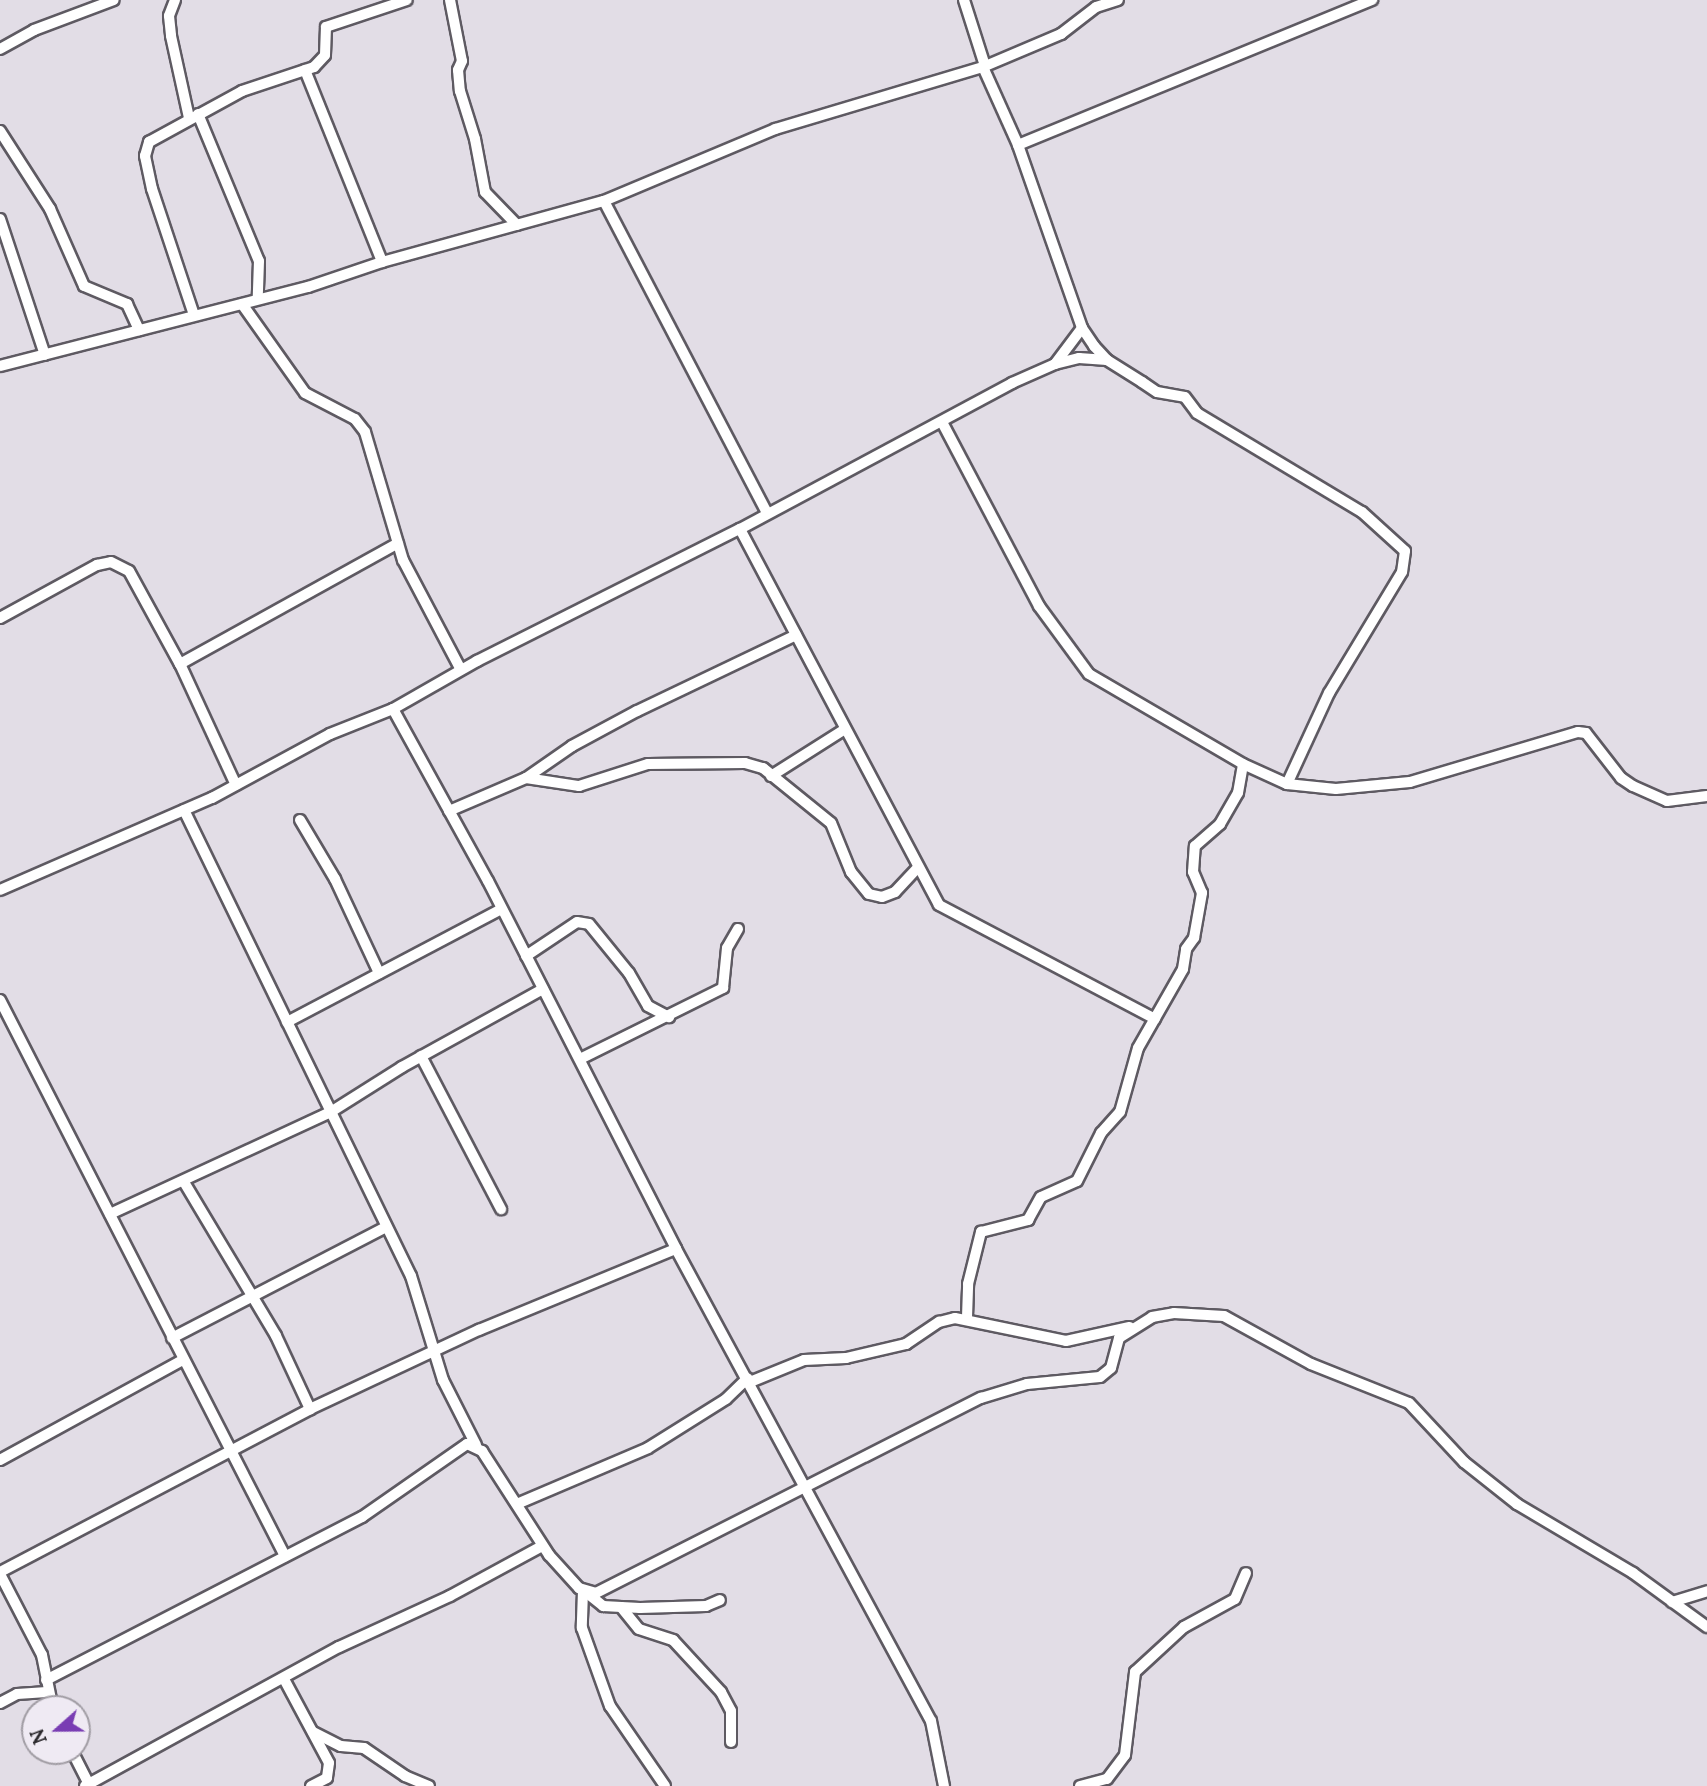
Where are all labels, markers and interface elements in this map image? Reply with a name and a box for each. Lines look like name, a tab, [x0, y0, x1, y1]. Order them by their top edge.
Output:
north arrow	[21, 1695, 91, 1765]
text: N	[24, 1726, 52, 1748]

